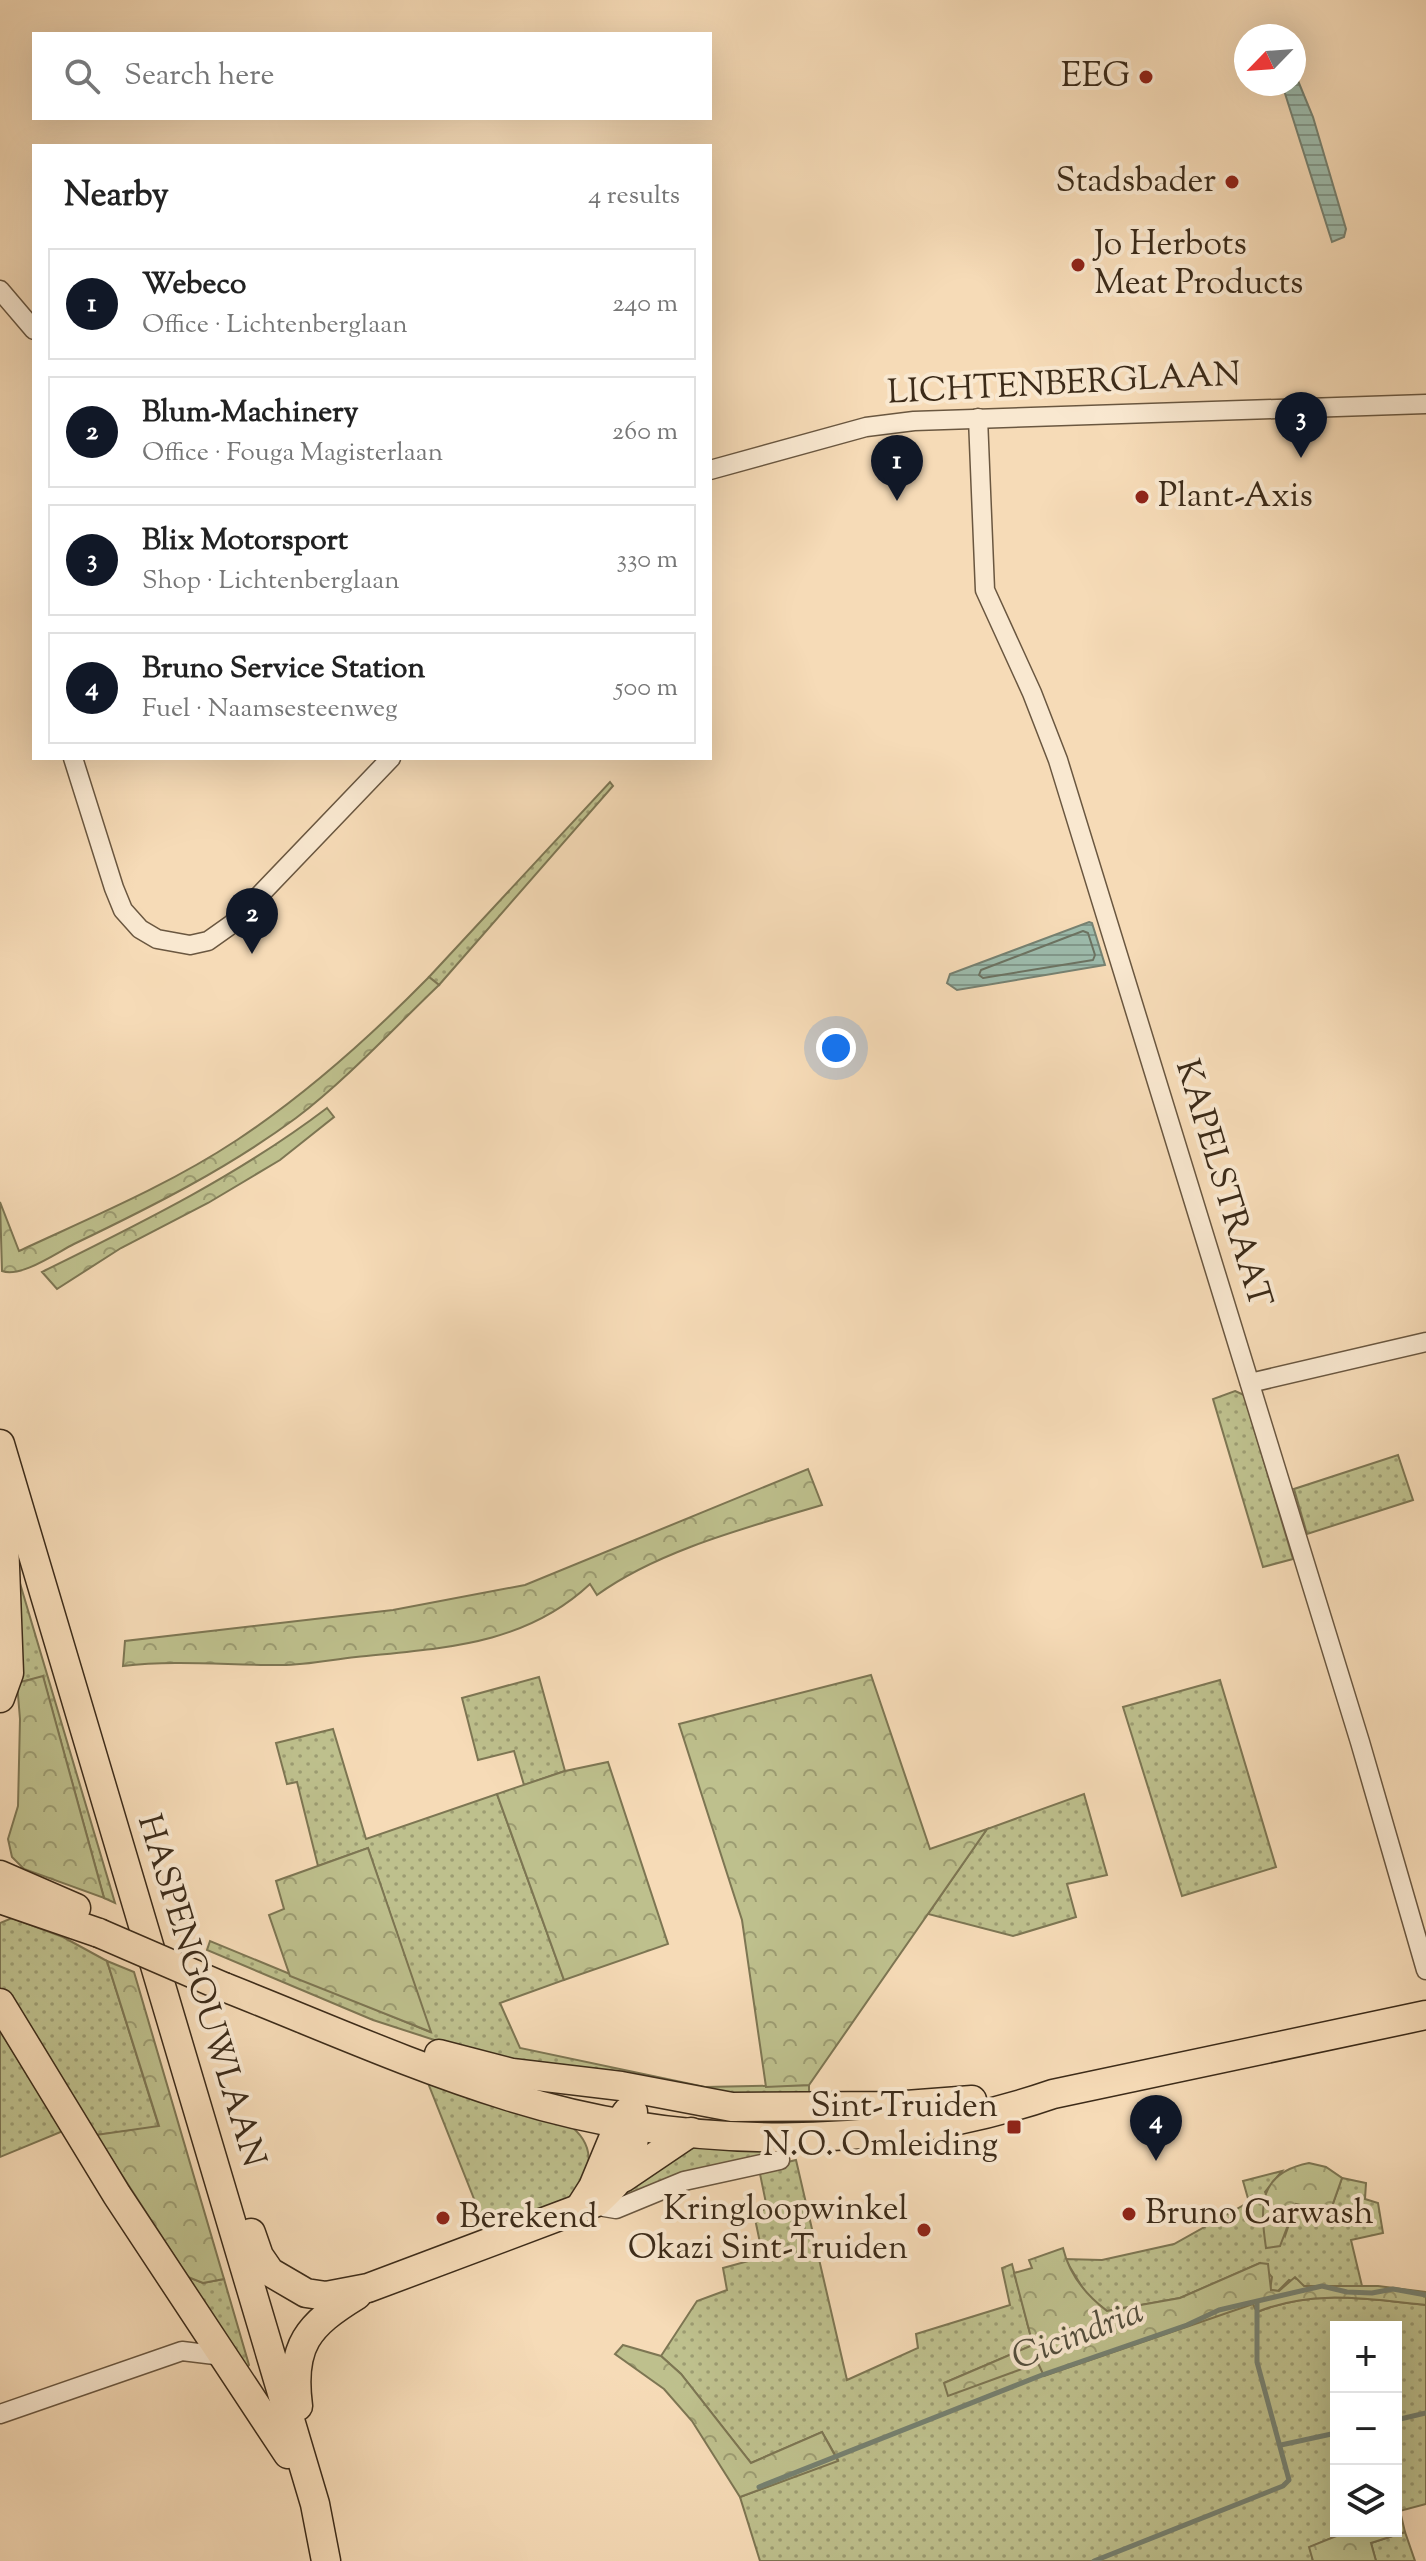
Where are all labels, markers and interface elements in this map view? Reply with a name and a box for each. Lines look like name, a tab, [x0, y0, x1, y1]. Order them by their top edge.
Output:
north arrow	[1234, 24, 1306, 96]
search box	[32, 32, 712, 120]
place label: EEG	[1061, 53, 1130, 102]
icon: search	[60, 54, 104, 98]
text: Search here	[124, 55, 274, 98]
marker: EEG	[1137, 68, 1155, 86]
place label: Stadsbader	[1055, 158, 1216, 207]
text: Nearby	[64, 172, 169, 221]
marker: Stadsbader	[1223, 173, 1241, 191]
text: 4 results	[588, 178, 680, 215]
place label: Jo Herbots Meat Products	[1092, 221, 1303, 309]
marker: Jo Herbots Meat Products	[1069, 256, 1087, 274]
text: Webeco	[142, 264, 246, 307]
text: 1	[88, 286, 96, 323]
text: 240 m	[612, 286, 678, 323]
text: Office · Lichtenberglaan	[142, 307, 408, 344]
street label: LICHTENBERGLAAN	[886, 351, 1242, 419]
text: Blum-Machinery	[142, 392, 358, 435]
pin: 3	[1275, 392, 1327, 458]
text: 2	[86, 414, 98, 451]
text: 260 m	[612, 414, 678, 451]
text: Office · Fouga Magisterlaan	[142, 435, 443, 472]
pin: 1	[871, 435, 923, 501]
place label: Plant-Axis	[1158, 473, 1313, 522]
marker: Plant-Axis	[1133, 488, 1151, 506]
text: Blix Motorsport	[142, 520, 348, 563]
text: 3	[87, 542, 97, 579]
text: 330 m	[616, 542, 678, 579]
text: Shop · Lichtenberglaan	[142, 563, 400, 600]
text: Bruno Service Station	[142, 648, 425, 691]
text: 4	[85, 670, 99, 707]
text: 500 m	[615, 670, 678, 707]
text: Fuel · Naamsesteenweg	[142, 691, 398, 728]
pin: 2	[226, 888, 278, 954]
your location	[816, 1028, 856, 1068]
street label: KAPELSTRAAT	[1161, 1054, 1283, 1314]
street label: HASPENGOUWLAAN	[123, 1809, 277, 2173]
place label: Sint-Truiden N.O. Omleiding	[763, 2083, 998, 2171]
pin: 4	[1130, 2095, 1182, 2161]
marker: Sint-Truiden N.O. Omleiding	[1005, 2118, 1023, 2136]
place label: Kringloopwinkel Okazi Sint-Truiden	[628, 2186, 908, 2274]
place label: Bruno Carwash	[1145, 2190, 1374, 2239]
place label: Berekend	[459, 2194, 597, 2243]
marker: Bruno Carwash	[1120, 2205, 1138, 2223]
marker: Berekend	[434, 2209, 452, 2227]
marker: Kringloopwinkel Okazi Sint-Truiden	[915, 2221, 933, 2239]
water label: Cicindria	[1005, 2287, 1151, 2385]
map controls	[1330, 2321, 1402, 2537]
button: +	[1330, 2321, 1402, 2393]
button: −	[1330, 2393, 1402, 2465]
button: layers	[1330, 2465, 1402, 2537]

